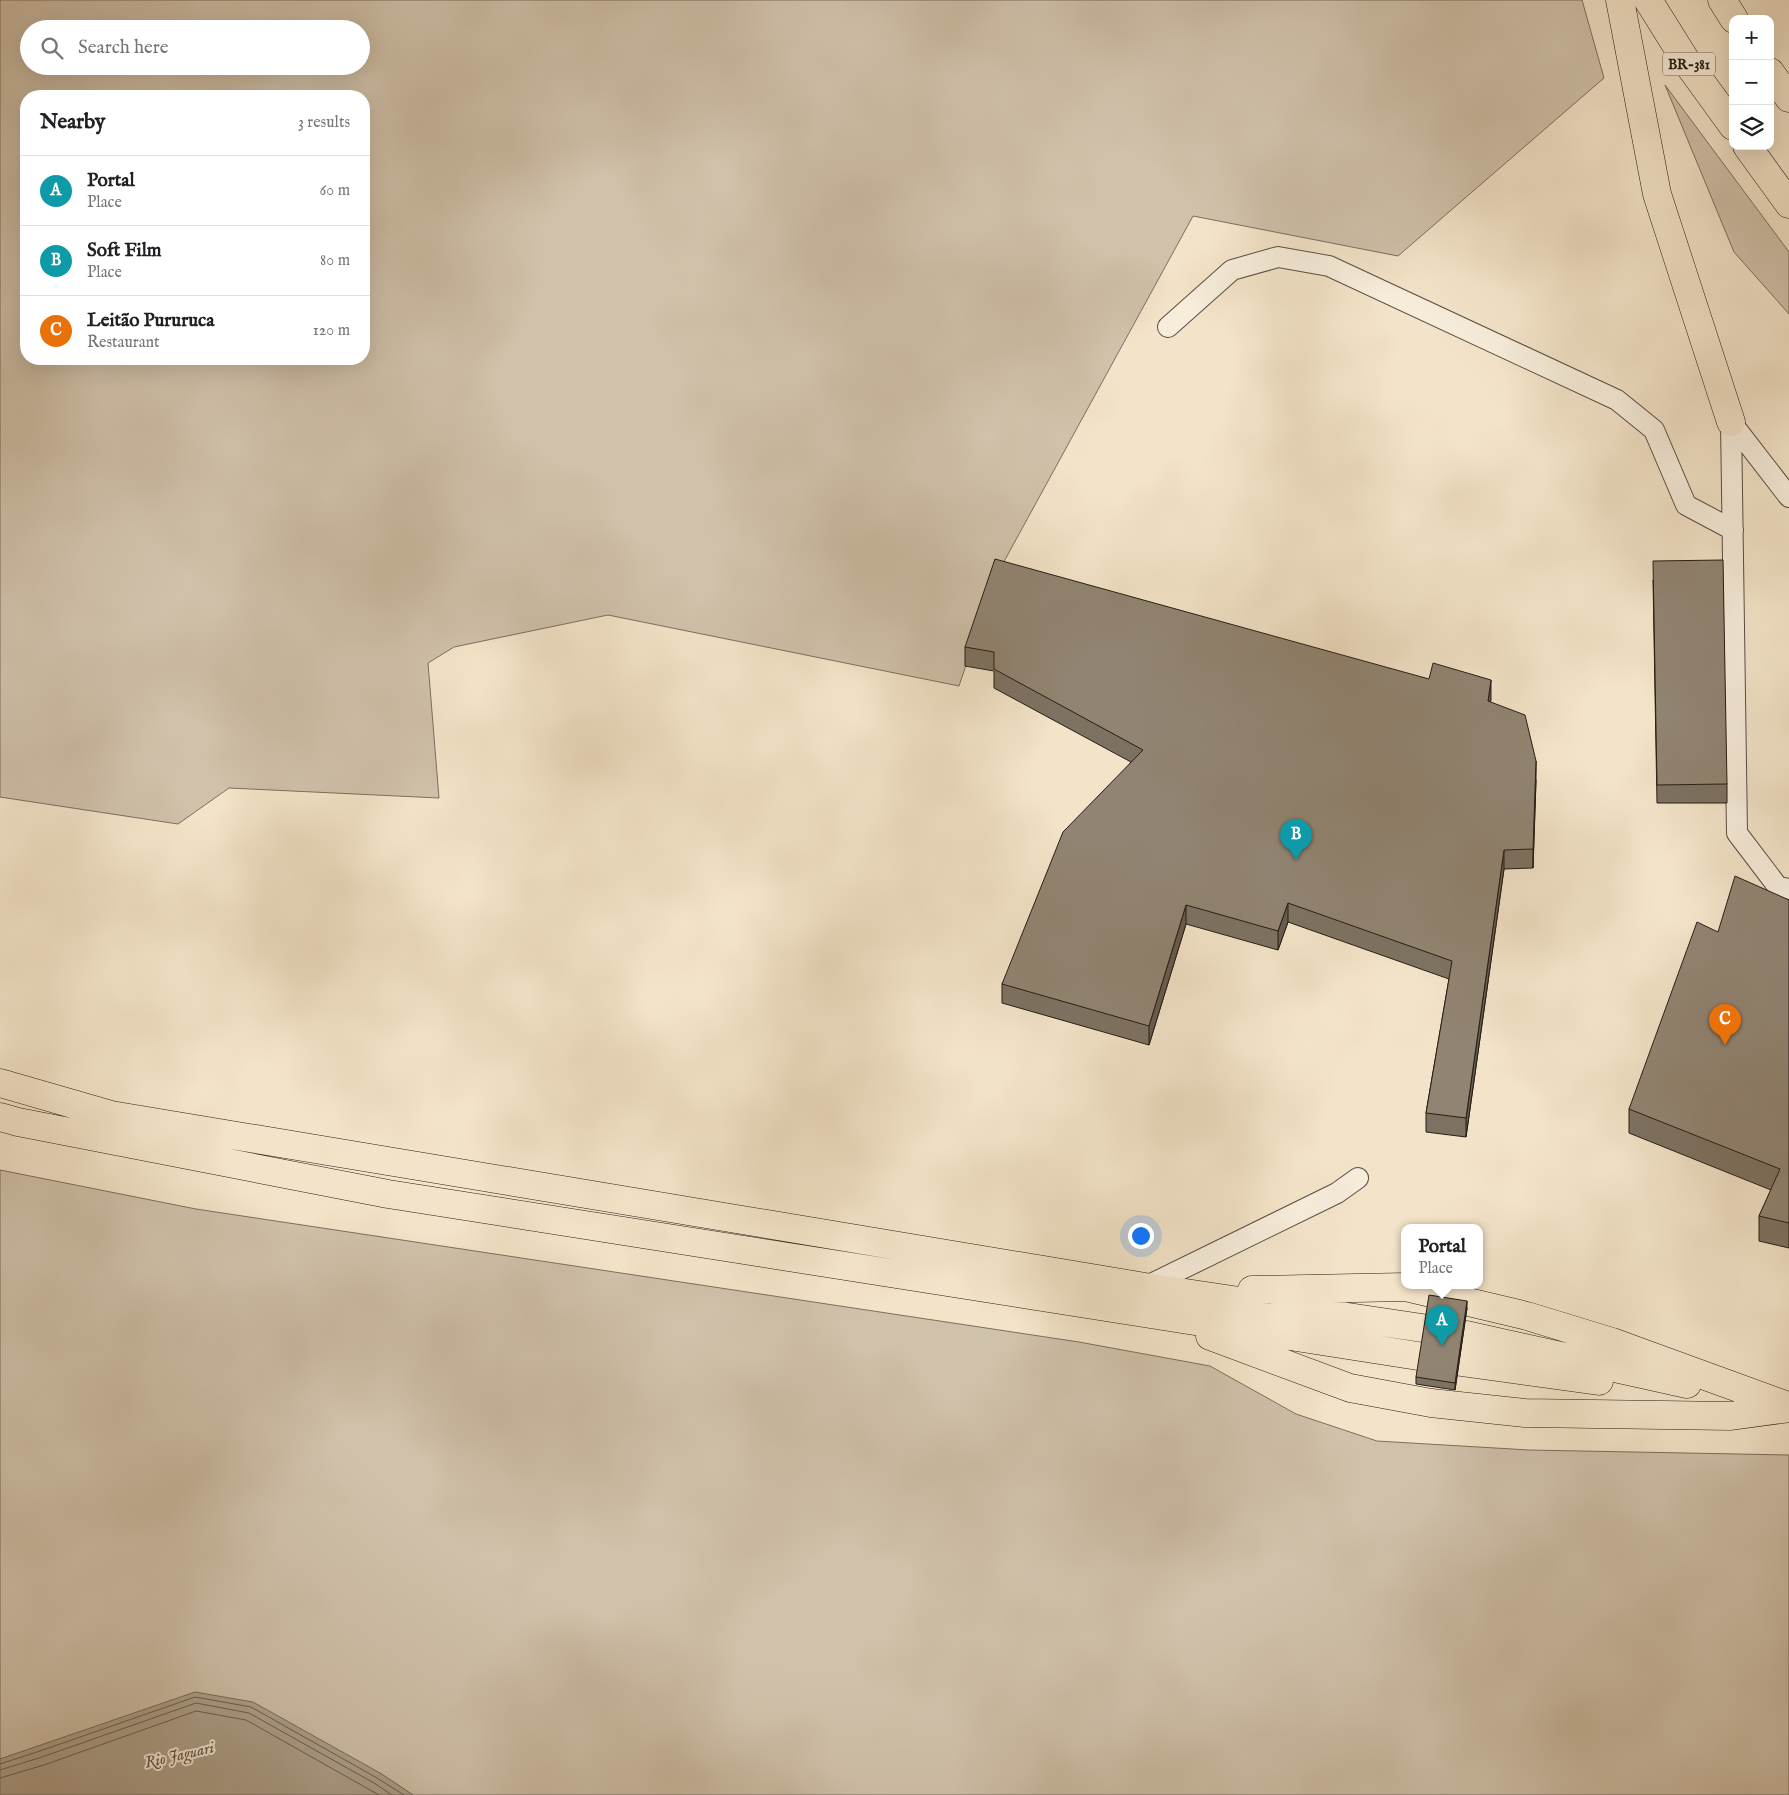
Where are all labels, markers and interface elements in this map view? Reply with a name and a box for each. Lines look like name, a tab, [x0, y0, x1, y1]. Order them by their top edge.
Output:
map controls	[1729, 15, 1774, 150]
button: +	[1729, 15, 1774, 60]
search box	[20, 20, 370, 75]
icon: search	[38, 34, 66, 62]
text: Search here	[78, 36, 169, 60]
road number: BR-381	[1663, 52, 1715, 76]
button: −	[1729, 60, 1774, 105]
button: layers	[1729, 105, 1774, 150]
text: Nearby	[40, 109, 105, 136]
text: 3 results	[298, 113, 350, 133]
text: Portal	[87, 169, 135, 193]
text: A	[51, 181, 61, 201]
text: 60 m	[320, 181, 350, 201]
text: Place	[87, 193, 122, 213]
text: Soft Film	[87, 239, 162, 263]
text: B	[51, 251, 61, 271]
text: 80 m	[320, 251, 350, 271]
text: Place	[87, 263, 122, 283]
text: Leitão Pururuca	[87, 309, 214, 333]
text: C	[50, 321, 62, 341]
text: 120 m	[313, 321, 350, 341]
text: Restaurant	[87, 333, 160, 353]
pin: B	[1280, 819, 1312, 860]
pin: C	[1709, 1004, 1741, 1045]
your location	[1128, 1223, 1154, 1249]
popup	[1401, 1224, 1483, 1289]
text: Portal	[1418, 1235, 1466, 1259]
text: Place	[1418, 1259, 1453, 1279]
pin: A	[1426, 1305, 1458, 1346]
water label: Rio Jaguari	[143, 1738, 217, 1774]

